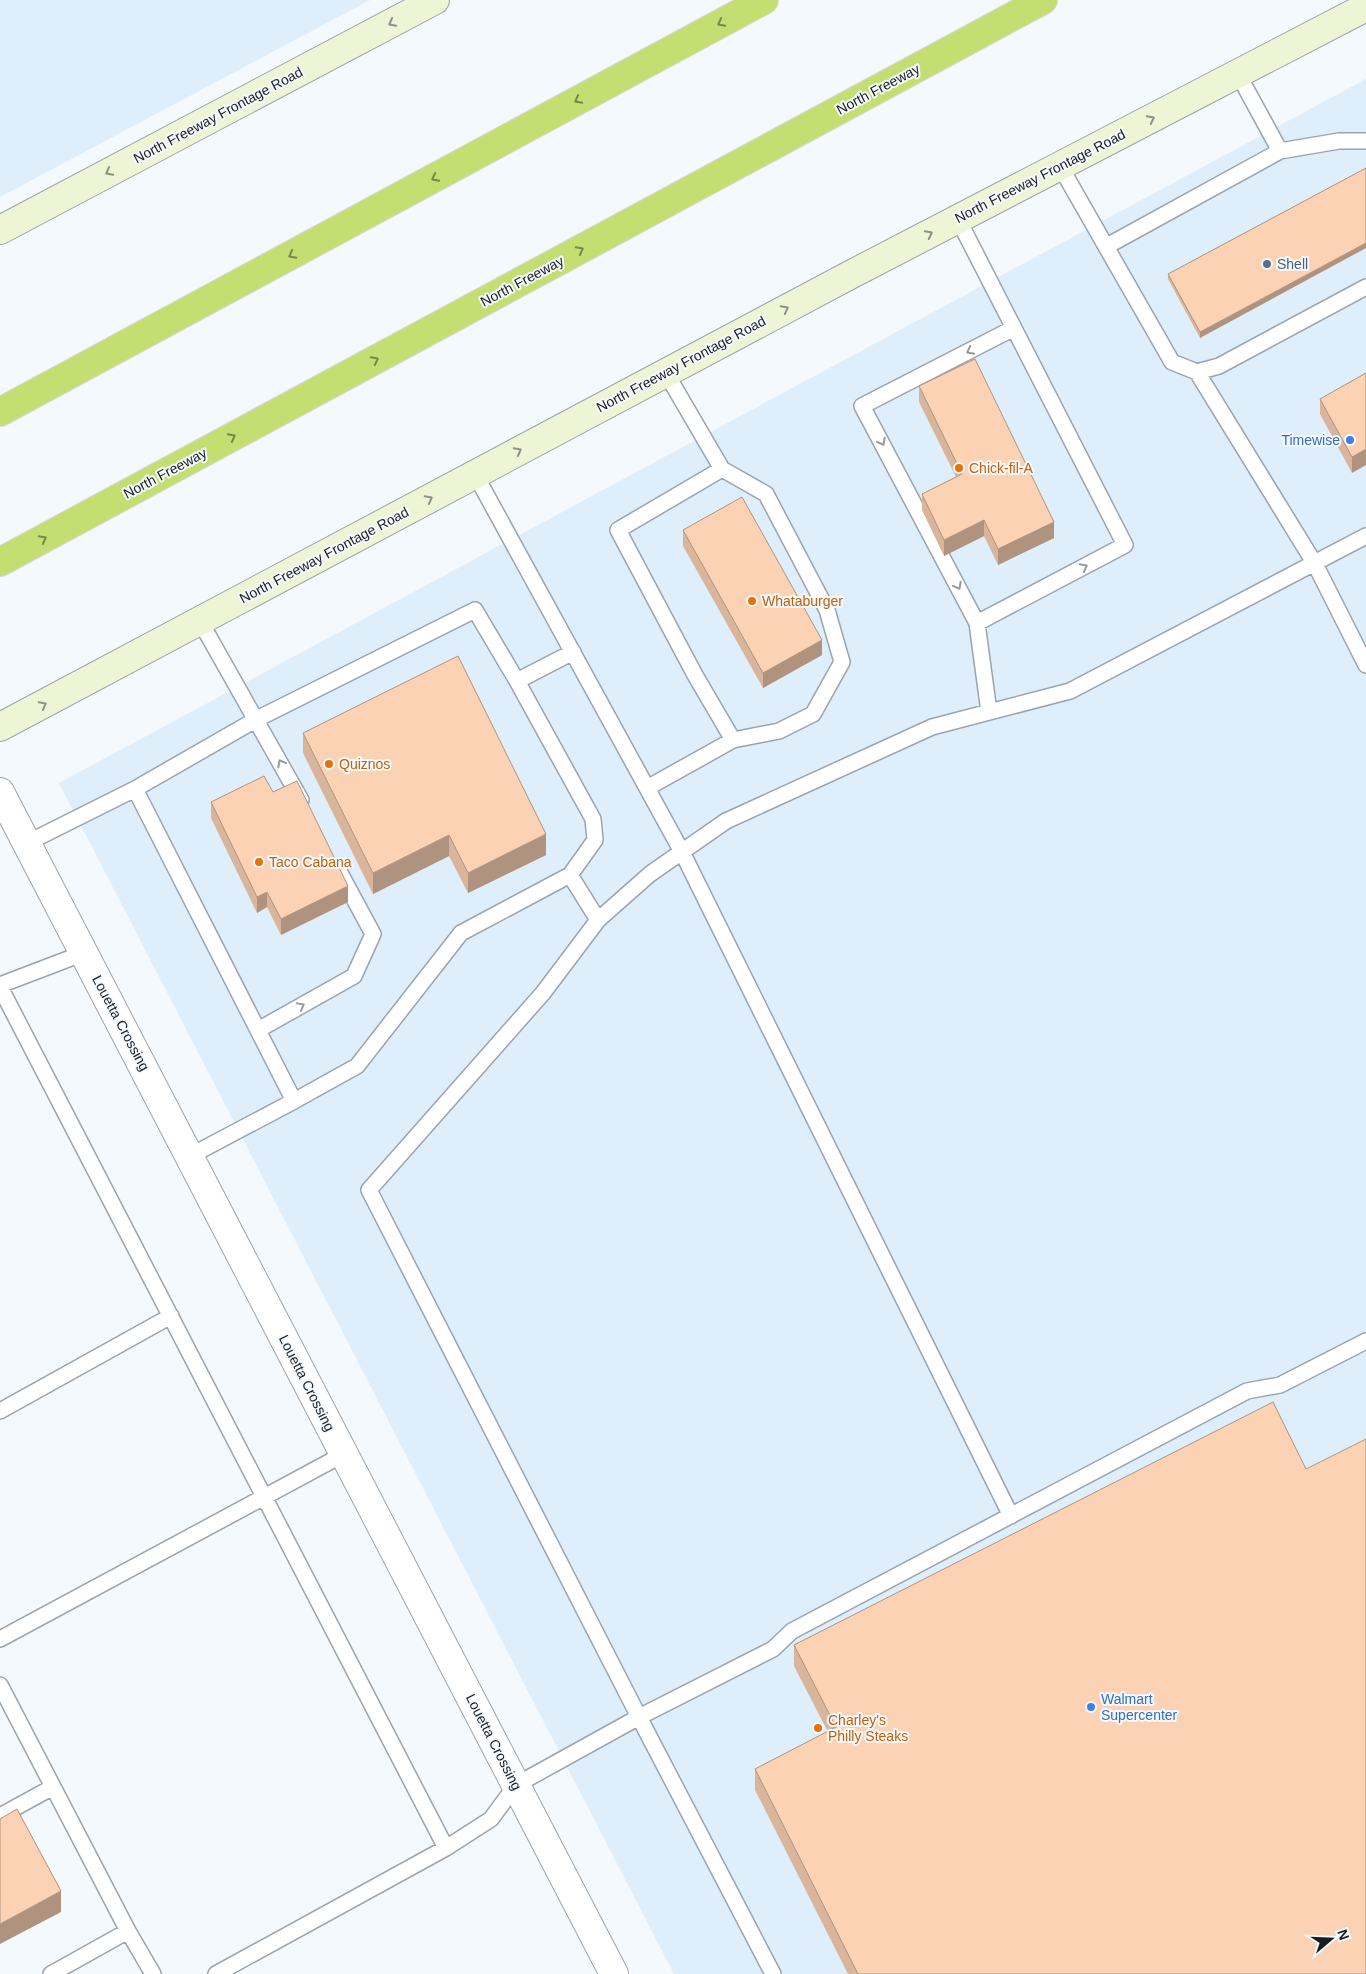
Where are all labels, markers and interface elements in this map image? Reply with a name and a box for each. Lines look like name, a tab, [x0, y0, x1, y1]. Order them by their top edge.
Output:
one-way arrow	[389, 17, 398, 27]
one-way arrow	[717, 17, 726, 27]
street label: North Freeway	[834, 60, 922, 118]
street label: North Freeway Frontage Road	[131, 64, 305, 166]
one-way arrow	[574, 94, 583, 104]
one-way arrow	[1146, 115, 1155, 125]
street label: North Freeway Frontage Road	[952, 126, 1128, 226]
one-way arrow	[106, 166, 115, 176]
one-way arrow	[431, 171, 440, 181]
one-way arrow	[924, 230, 933, 240]
one-way arrow	[575, 246, 584, 256]
one-way arrow	[288, 249, 297, 259]
street label: North Freeway	[478, 252, 566, 310]
place label: Shell	[1277, 256, 1308, 272]
marker: Shell	[1261, 258, 1273, 270]
one-way arrow	[780, 305, 789, 315]
street label: North Freeway Frontage Road	[594, 313, 768, 415]
one-way arrow	[966, 345, 975, 355]
one-way arrow	[370, 356, 379, 366]
place label: Timewise	[1281, 432, 1340, 448]
one-way arrow	[227, 433, 236, 443]
marker: Timewise	[1344, 434, 1356, 446]
one-way arrow	[875, 437, 885, 446]
street label: North Freeway	[121, 444, 209, 502]
one-way arrow	[513, 447, 522, 457]
place label: Chick-fil-A	[969, 460, 1033, 476]
marker: Chick-fil-A	[953, 462, 965, 474]
one-way arrow	[423, 495, 432, 505]
street label: North Freeway Frontage Road	[237, 504, 411, 606]
one-way arrow	[38, 535, 47, 545]
one-way arrow	[1079, 563, 1088, 573]
one-way arrow	[952, 581, 962, 590]
place label: Whataburger	[762, 593, 843, 609]
marker: Whataburger	[746, 595, 758, 607]
one-way arrow	[38, 701, 47, 711]
place label: Quiznos	[339, 756, 390, 772]
marker: Quiznos	[323, 758, 335, 770]
one-way arrow	[277, 759, 287, 768]
place label: Taco Cabana	[269, 854, 352, 870]
marker: Taco Cabana	[253, 856, 265, 868]
street label: Louetta Crossing	[89, 973, 153, 1073]
one-way arrow	[295, 1002, 304, 1012]
street label: Louetta Crossing	[276, 1332, 338, 1434]
street label: Louetta Crossing	[463, 1691, 525, 1793]
place label: Walmart Supercenter	[1101, 1691, 1178, 1723]
marker: Walmart Supercenter	[1085, 1701, 1097, 1713]
place label: Charley's Philly Steaks	[828, 1712, 908, 1744]
marker: Charley's Philly Steaks	[812, 1722, 824, 1734]
north arrow	[1306, 1914, 1356, 1964]
text: N	[1334, 1927, 1353, 1942]

